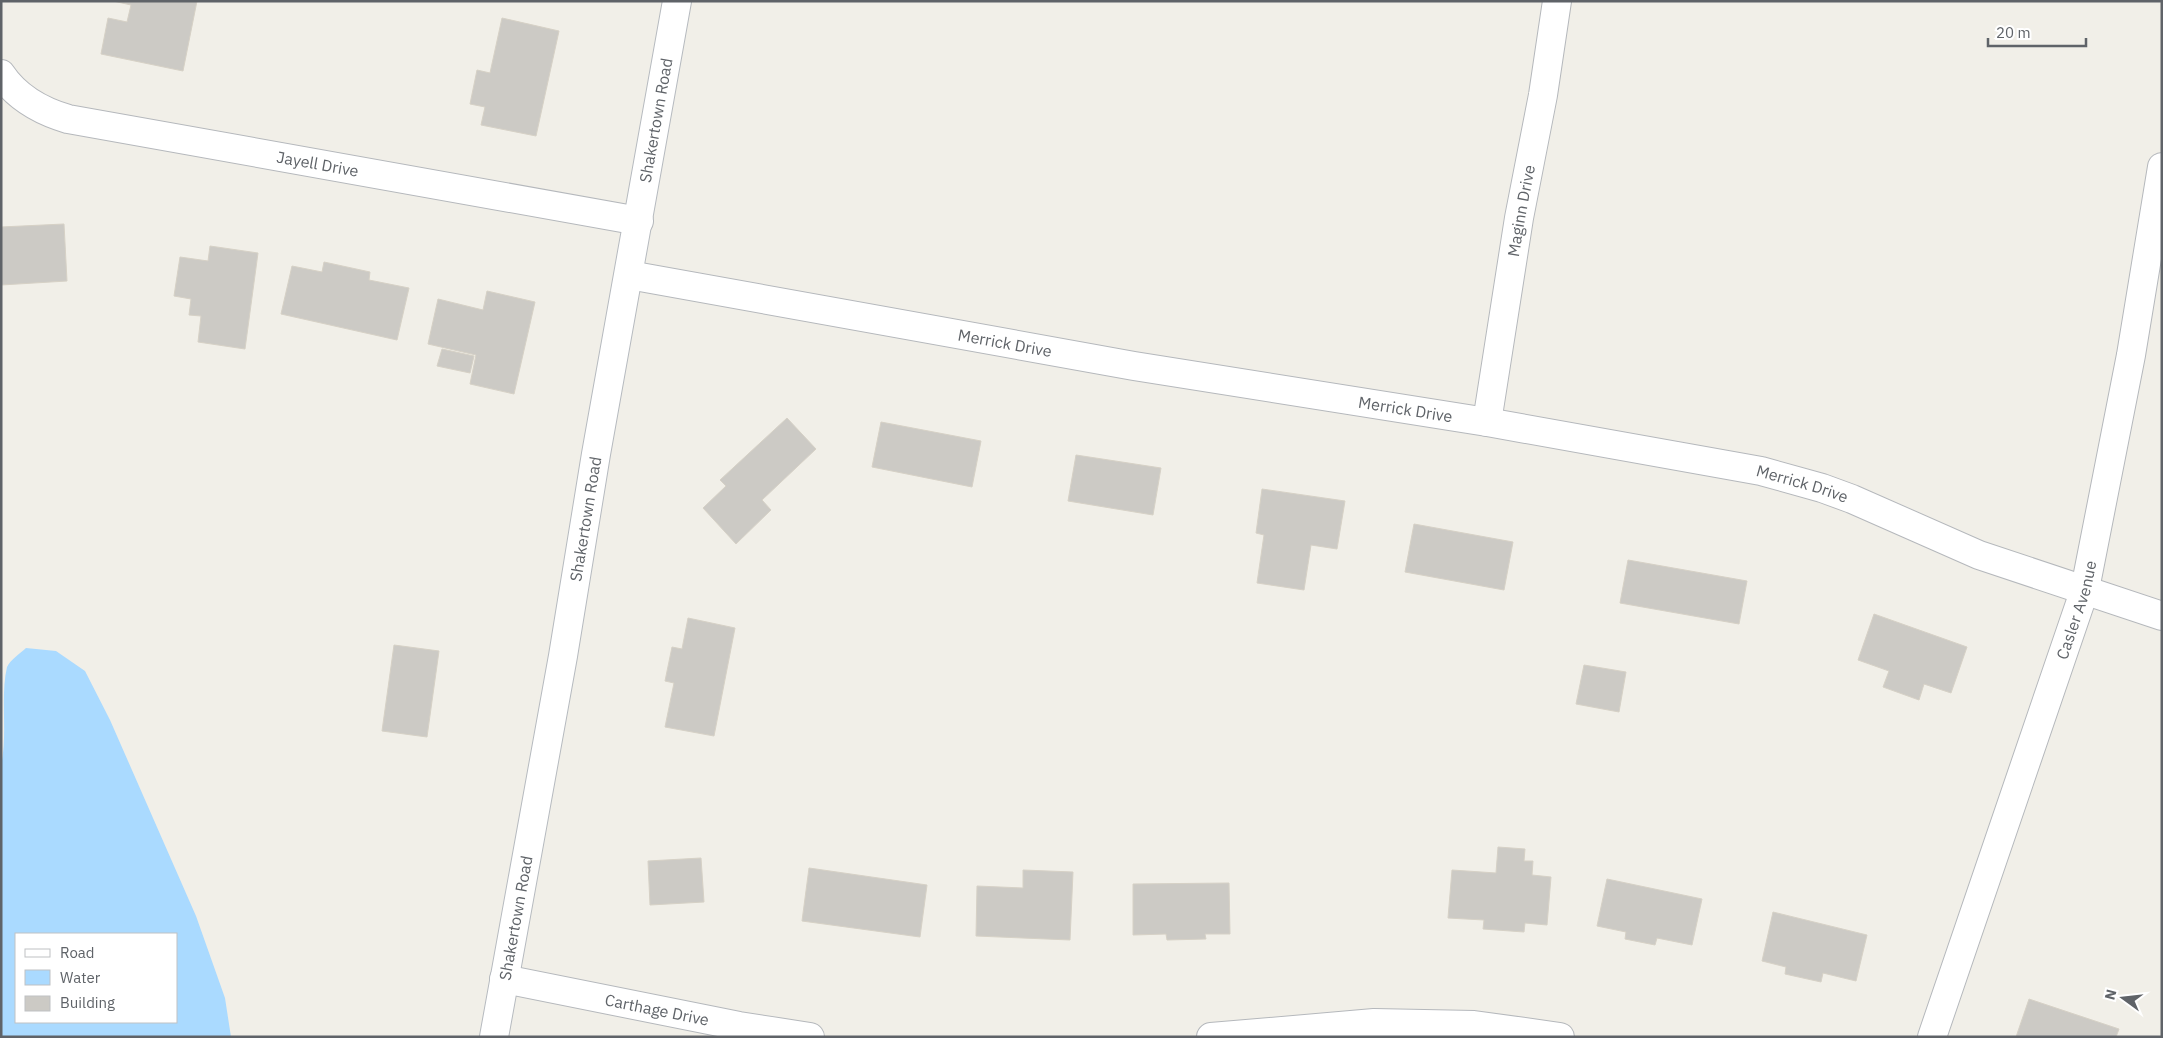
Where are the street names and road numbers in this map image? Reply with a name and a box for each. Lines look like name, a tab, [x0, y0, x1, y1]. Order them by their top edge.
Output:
street label: Shakertown Road	[635, 56, 677, 184]
street label: Jayell Drive	[275, 146, 360, 181]
street label: Maginn Drive	[1503, 163, 1539, 258]
street label: Merrick Drive	[956, 324, 1054, 361]
street label: Merrick Drive	[1357, 392, 1454, 426]
street label: Shakertown Road	[565, 455, 605, 583]
street label: Merrick Drive	[1754, 460, 1851, 507]
street label: Casler Avenue	[2052, 559, 2100, 662]
street label: Shakertown Road	[494, 854, 537, 982]
street label: Carthage Drive	[603, 989, 711, 1030]

